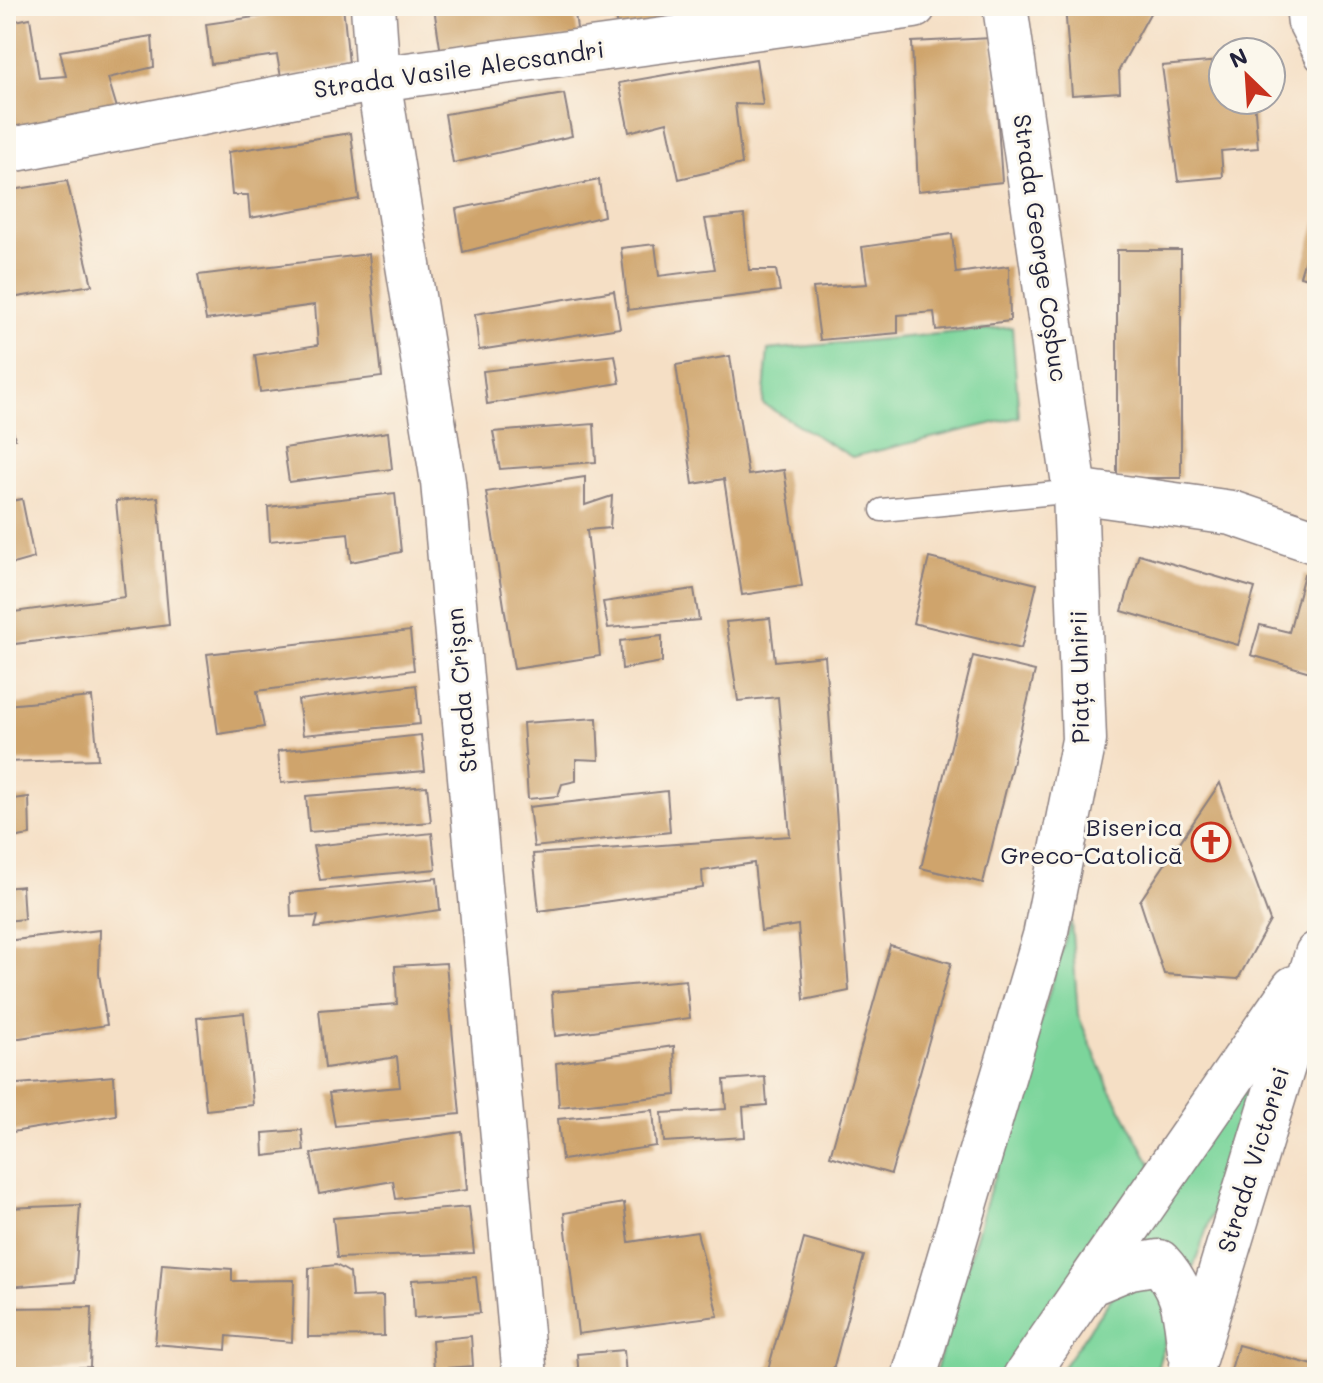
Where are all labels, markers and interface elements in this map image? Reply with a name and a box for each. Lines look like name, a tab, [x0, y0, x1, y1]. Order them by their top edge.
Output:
street label: Strada Vasile Alecsandri	[312, 33, 606, 104]
north arrow	[1207, 36, 1287, 116]
text: N	[1225, 41, 1252, 74]
street label: Strada George Coșbuc	[1006, 112, 1076, 384]
street label: Strada Crișan	[438, 606, 484, 774]
street label: Piața Unirii	[1062, 610, 1096, 744]
place label: Biserica Greco-Catolică	[1001, 811, 1183, 870]
church icon: Biserica Greco-Catolică	[1190, 821, 1232, 863]
street label: Strada Victoriei	[1210, 1063, 1295, 1256]

